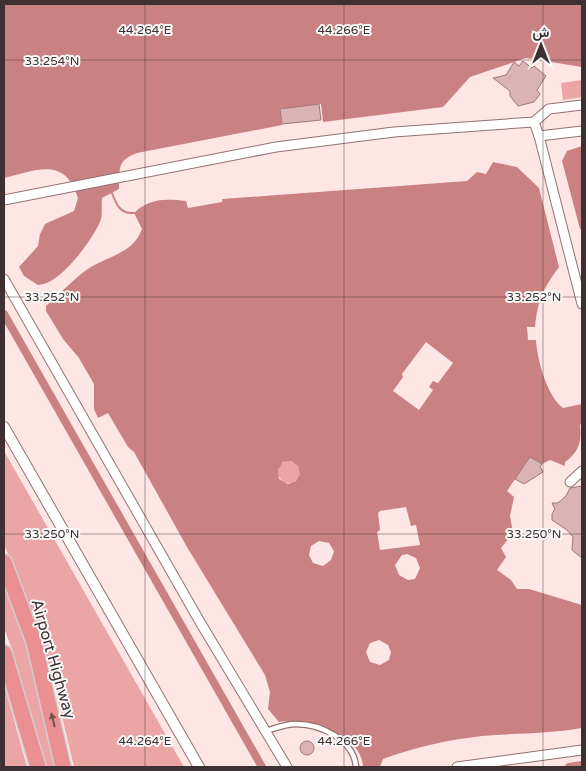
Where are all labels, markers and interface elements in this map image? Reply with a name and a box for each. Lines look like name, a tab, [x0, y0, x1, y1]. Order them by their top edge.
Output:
north arrow	[516, 20, 566, 70]
text: 44.264°E	[119, 23, 172, 37]
text: 44.266°E	[318, 23, 371, 37]
text: ش	[533, 24, 550, 41]
text: 33.254°N	[25, 54, 79, 68]
text: 33.252°N	[25, 290, 79, 304]
text: 33.252°N	[507, 290, 561, 304]
text: 33.250°N	[25, 527, 79, 541]
text: 33.250°N	[507, 527, 561, 541]
street label: Airport Highway	[26, 597, 80, 722]
one-way arrow	[49, 712, 57, 727]
text: 44.264°E	[119, 734, 172, 748]
text: 44.266°E	[318, 734, 371, 748]

